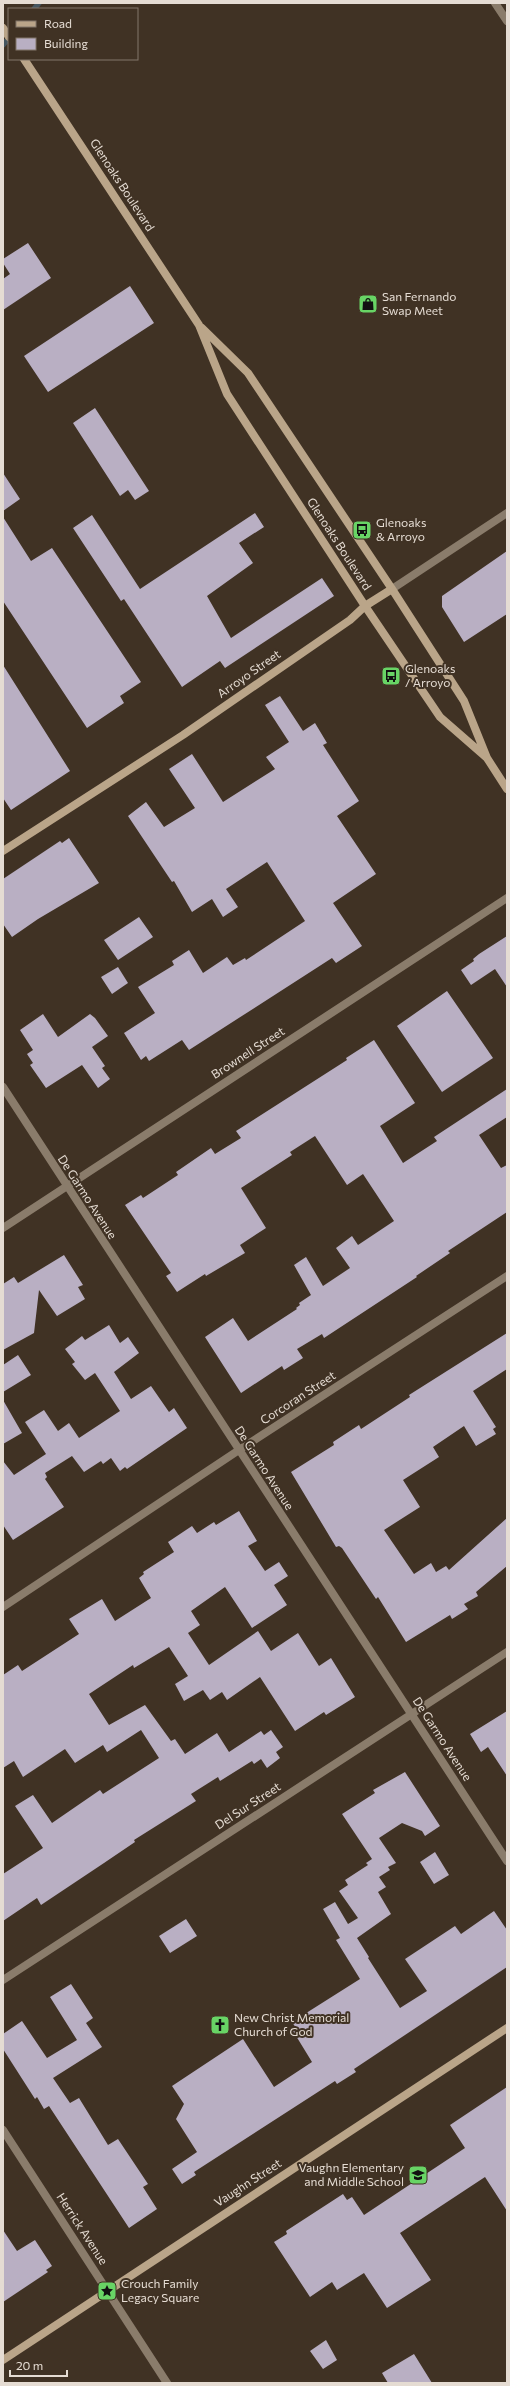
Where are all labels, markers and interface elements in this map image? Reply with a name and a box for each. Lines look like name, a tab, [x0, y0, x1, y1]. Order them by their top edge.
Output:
legend	[8, 8, 138, 60]
text: Road	[44, 16, 72, 30]
text: Building	[44, 36, 88, 50]
street label: Glenoaks Boulevard	[88, 136, 158, 233]
place label: San Fernando Swap Meet	[382, 289, 456, 317]
shop icon: San Fernando Swap Meet	[357, 293, 379, 315]
street label: Glenoaks Boulevard	[305, 495, 375, 592]
place label: Glenoaks & Arroyo	[376, 515, 426, 543]
bus stop icon: Glenoaks & Arroyo	[351, 519, 373, 541]
street label: Arroyo Street	[214, 646, 283, 700]
place label: Glenoaks / Arroyo	[405, 661, 455, 689]
bus stop icon: Glenoaks / Arroyo	[380, 665, 402, 687]
street label: Brownell Street	[208, 1023, 287, 1081]
street label: De Garmo Avenue	[55, 1152, 120, 1241]
street label: Corcoran Street	[257, 1368, 338, 1427]
street label: De Garmo Avenue	[232, 1423, 297, 1512]
street label: De Garmo Avenue	[410, 1694, 475, 1783]
street label: Del Sur Street	[212, 1779, 283, 1832]
place label: New Christ Memorial Church of God	[234, 2010, 349, 2038]
church icon: New Christ Memorial Church of God	[209, 2014, 231, 2036]
street label: Vaughn Street	[211, 2155, 284, 2209]
place label: Vaughn Elementary and Middle School	[298, 2160, 404, 2188]
school or university icon: Vaughn Elementary and Middle School	[407, 2164, 429, 2186]
street label: Herrick Avenue	[54, 2190, 111, 2267]
place label: Crouch Family Legacy Square	[121, 2276, 199, 2304]
place icon: Crouch Family Legacy Square	[96, 2280, 118, 2302]
scale bar	[10, 2352, 67, 2378]
text: 20 m	[16, 2358, 43, 2372]

